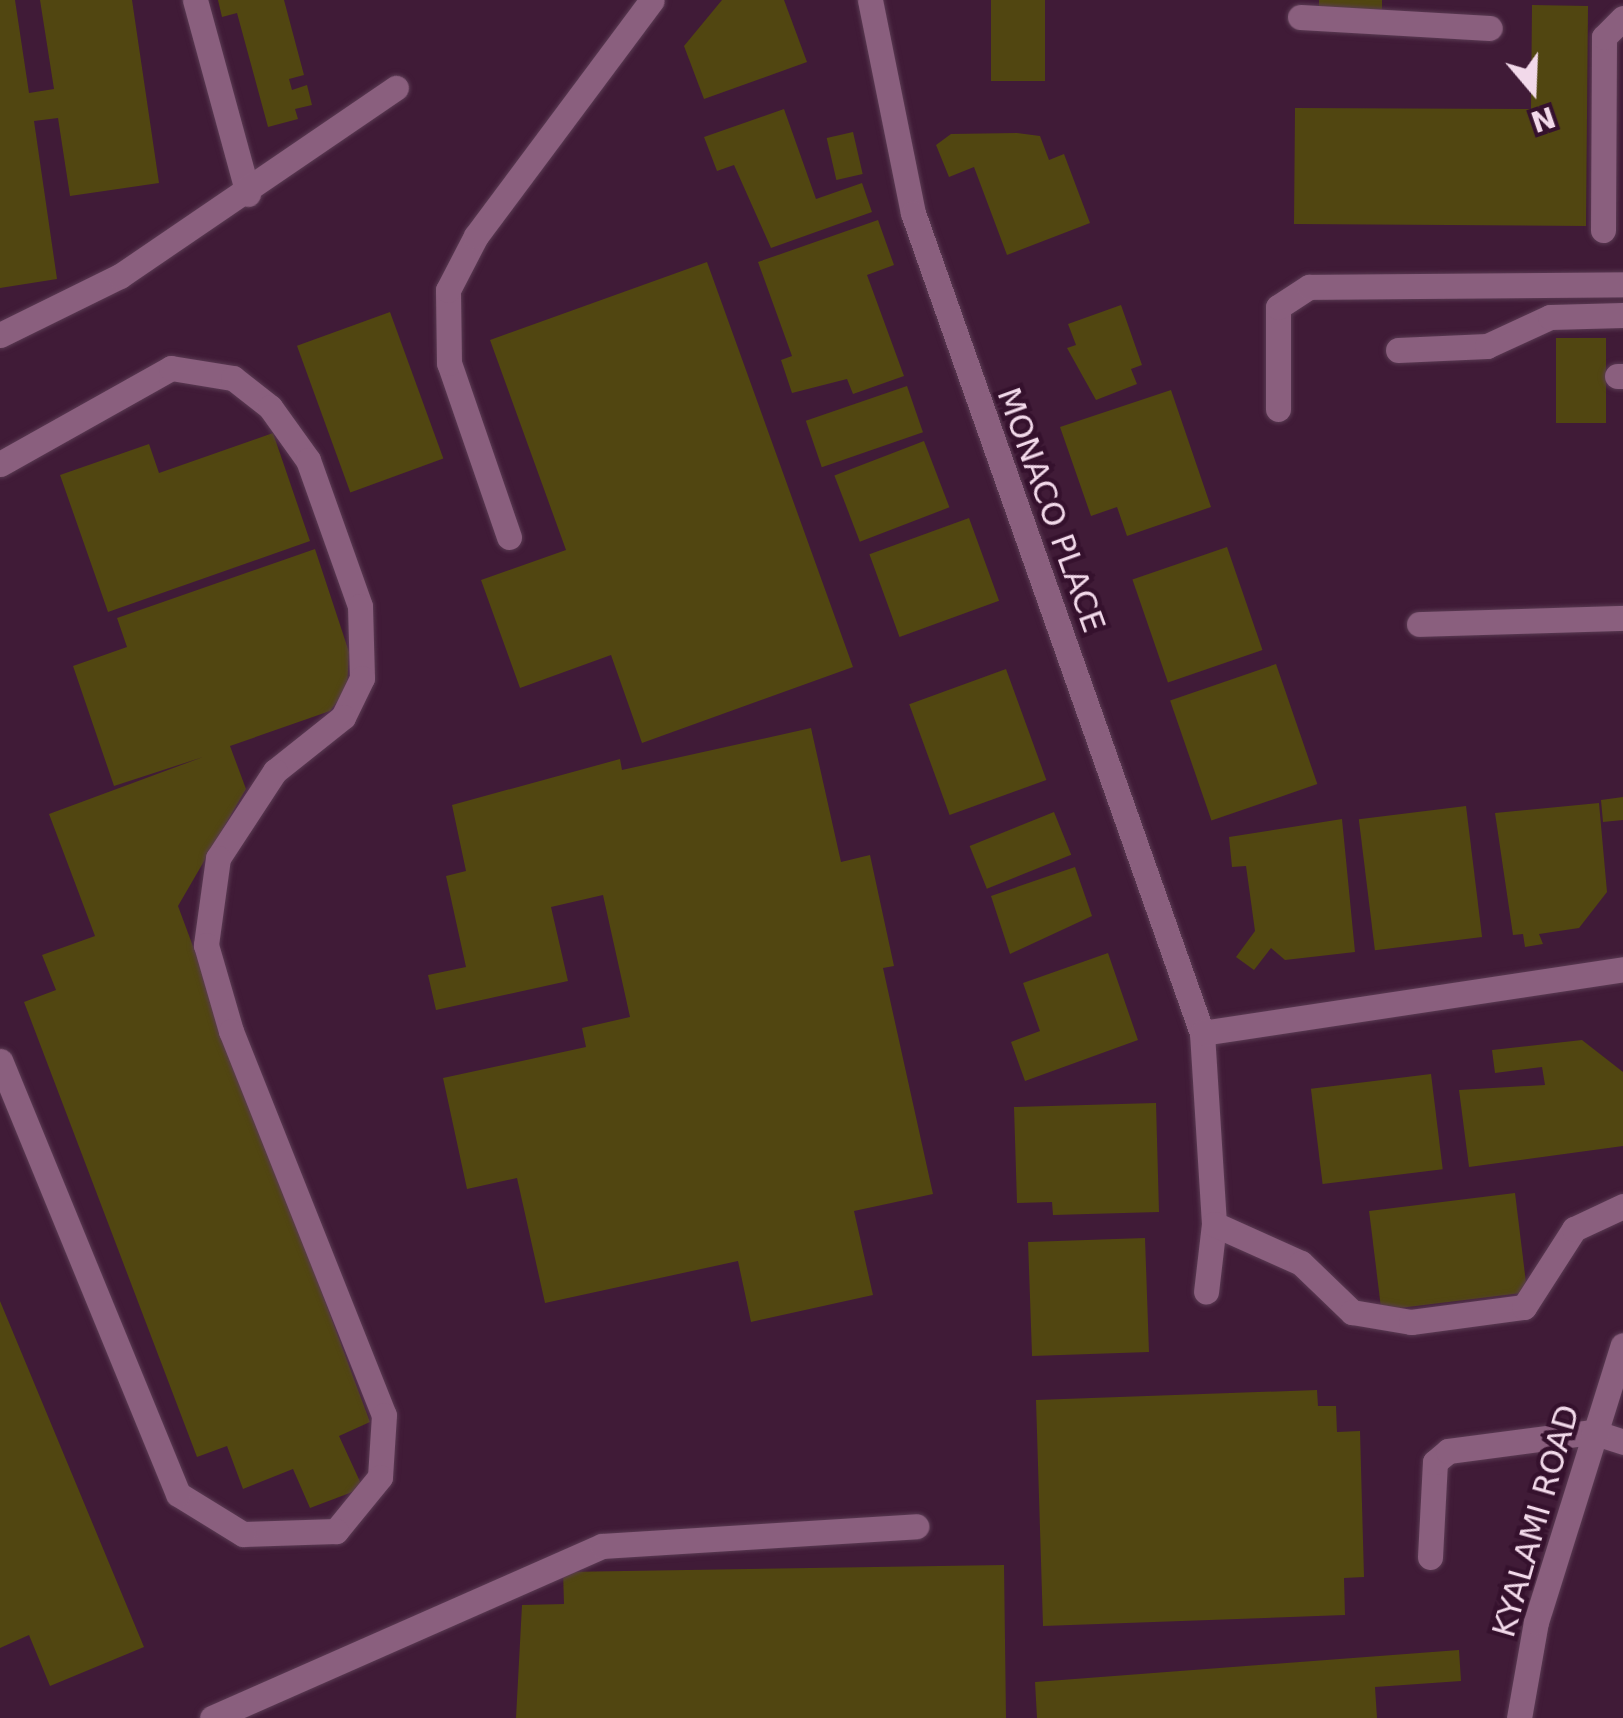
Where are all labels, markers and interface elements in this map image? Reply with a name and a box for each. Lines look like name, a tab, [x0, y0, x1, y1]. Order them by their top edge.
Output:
north arrow	[1483, 40, 1583, 140]
text: N	[1526, 99, 1559, 138]
street label: MONACO PLACE	[989, 382, 1113, 638]
street label: KYALAMI ROAD	[1484, 1400, 1588, 1642]

